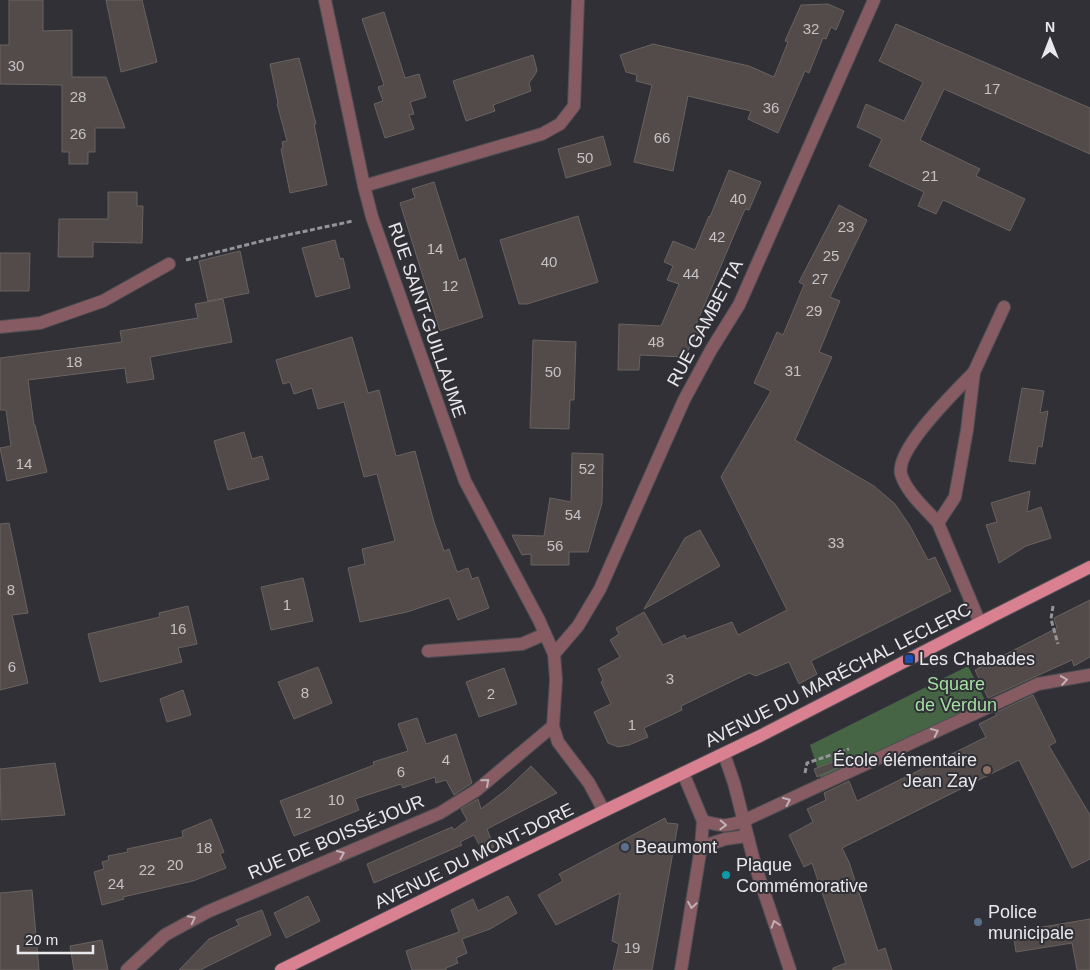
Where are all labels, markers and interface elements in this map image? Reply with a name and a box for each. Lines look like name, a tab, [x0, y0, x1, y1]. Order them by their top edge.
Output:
north arrow	[1025, 15, 1075, 65]
text: N	[1045, 19, 1055, 35]
house number: 32	[803, 20, 819, 37]
house number: 30	[8, 57, 24, 74]
house number: 17	[984, 80, 1000, 97]
house number: 28	[70, 88, 86, 105]
house number: 36	[763, 99, 779, 116]
house number: 26	[70, 125, 86, 142]
house number: 66	[654, 129, 670, 146]
house number: 50	[577, 149, 593, 166]
house number: 21	[922, 167, 938, 184]
house number: 40	[730, 190, 746, 207]
house number: 23	[838, 218, 854, 235]
street label: RUE SAINT-GUILLAUME	[384, 220, 470, 420]
house number: 42	[709, 228, 725, 245]
house number: 14	[427, 240, 443, 257]
house number: 25	[823, 247, 839, 264]
house number: 40	[541, 253, 557, 270]
street label: RUE GAMBETTA	[663, 256, 747, 390]
house number: 44	[683, 265, 699, 282]
house number: 27	[812, 270, 828, 287]
house number: 12	[442, 277, 458, 294]
house number: 29	[806, 302, 822, 319]
house number: 48	[648, 333, 664, 350]
house number: 18	[66, 353, 82, 370]
house number: 31	[785, 362, 801, 379]
house number: 50	[545, 363, 561, 380]
house number: 14	[16, 455, 32, 472]
house number: 52	[579, 460, 595, 477]
house number: 54	[565, 506, 581, 523]
house number: 33	[828, 534, 844, 551]
house number: 56	[547, 537, 563, 554]
house number: 8	[7, 581, 15, 598]
house number: 1	[283, 596, 291, 613]
street label: AVENUE DU MARÉCHAL LECLERC	[702, 599, 974, 751]
house number: 16	[170, 620, 186, 637]
place label: Les Chabades	[919, 649, 1035, 669]
marker: Les Chabades	[903, 653, 915, 665]
house number: 6	[8, 658, 16, 675]
house number: 3	[666, 670, 674, 687]
park label: Square de Verdun	[915, 674, 997, 715]
one-way arrow	[1060, 675, 1069, 685]
house number: 8	[301, 684, 309, 701]
house number: 2	[487, 685, 495, 702]
house number: 1	[628, 716, 636, 733]
one-way arrow	[930, 728, 939, 738]
place label: École élémentaire Jean Zay	[833, 750, 977, 791]
house number: 4	[442, 751, 450, 768]
house number: 6	[397, 763, 405, 780]
marker: École élémentaire Jean Zay	[981, 764, 993, 776]
one-way arrow	[480, 779, 489, 788]
street label: RUE DE BOISSÉJOUR	[245, 791, 427, 883]
house number: 10	[328, 791, 344, 808]
one-way arrow	[782, 797, 791, 807]
street label: AVENUE DU MONT-DORE	[371, 799, 577, 913]
house number: 12	[295, 804, 311, 821]
one-way arrow	[720, 820, 728, 830]
place label: Beaumont	[635, 837, 717, 857]
house number: 18	[196, 839, 212, 856]
marker: Beaumont	[619, 841, 631, 853]
one-way arrow	[336, 850, 345, 861]
place label: Plaque Commémorative	[736, 855, 868, 896]
house number: 20	[167, 856, 183, 873]
house number: 22	[139, 861, 155, 878]
marker: Plaque Commémorative	[720, 869, 732, 881]
house number: 24	[108, 875, 124, 892]
one-way arrow	[687, 900, 697, 909]
place label: Police municipale	[988, 902, 1074, 943]
one-way arrow	[187, 915, 196, 925]
marker: Police municipale	[972, 916, 984, 928]
one-way arrow	[771, 920, 781, 928]
scale bar	[18, 922, 92, 954]
text: 20 m	[25, 931, 58, 948]
house number: 19	[624, 939, 640, 956]

